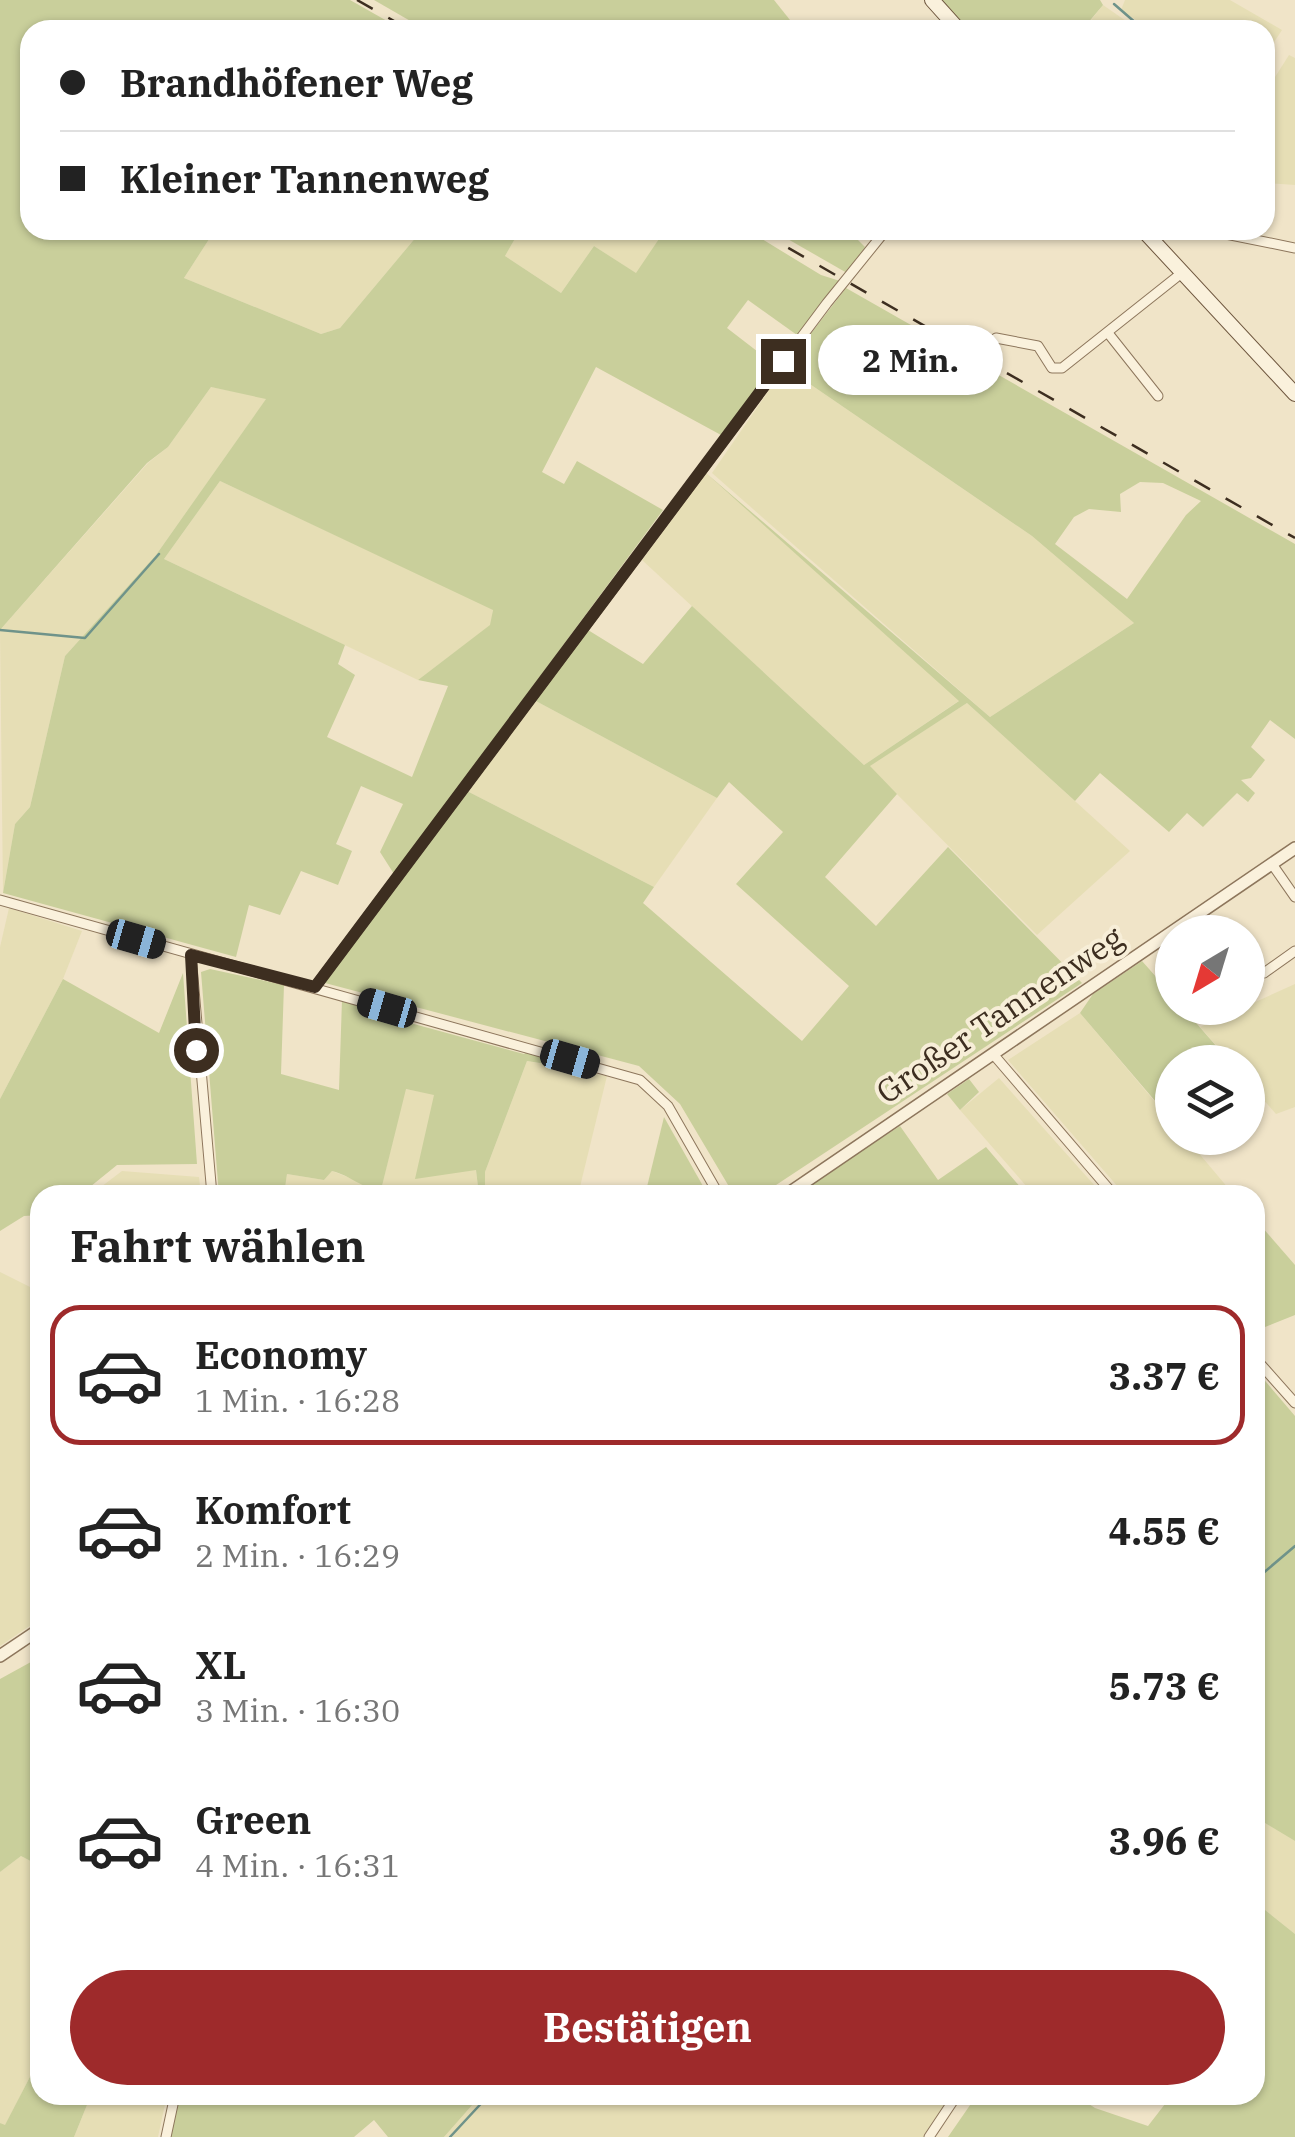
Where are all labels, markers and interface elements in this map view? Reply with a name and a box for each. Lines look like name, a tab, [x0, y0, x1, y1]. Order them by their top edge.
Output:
text: Brandhöfener Weg	[120, 58, 473, 107]
text: Kleiner Tannenweg	[120, 154, 489, 203]
callout: 2 Min.	[818, 326, 1003, 396]
route end	[761, 339, 806, 384]
text: 2 Min.	[862, 339, 959, 381]
north arrow	[1155, 915, 1265, 1025]
map controls	[1155, 915, 1265, 1155]
car	[103, 916, 169, 962]
street label: Großer Tannenweg	[868, 916, 1131, 1112]
car	[354, 985, 420, 1031]
route start	[174, 1028, 219, 1073]
car	[537, 1036, 603, 1082]
button: layers	[1155, 1045, 1265, 1155]
text: Fahrt wählen	[70, 1216, 365, 1274]
icon: car	[75, 1330, 165, 1420]
text: Economy	[195, 1330, 367, 1379]
text: 3.37 €	[1108, 1351, 1220, 1400]
text: 1 Min. · 16:28	[195, 1379, 400, 1421]
icon: car	[75, 1485, 165, 1575]
text: Komfort	[195, 1485, 351, 1534]
text: 4.55 €	[1108, 1506, 1220, 1555]
text: 2 Min. · 16:29	[195, 1534, 400, 1576]
icon: car	[75, 1640, 165, 1730]
text: XL	[195, 1640, 246, 1689]
text: 5.73 €	[1108, 1661, 1220, 1710]
text: 3 Min. · 16:30	[195, 1689, 400, 1731]
icon: car	[75, 1795, 165, 1885]
text: Green	[195, 1795, 311, 1844]
text: 3.96 €	[1108, 1816, 1220, 1865]
text: 4 Min. · 16:31	[195, 1844, 400, 1886]
button: Bestätigen	[70, 1970, 1225, 2085]

